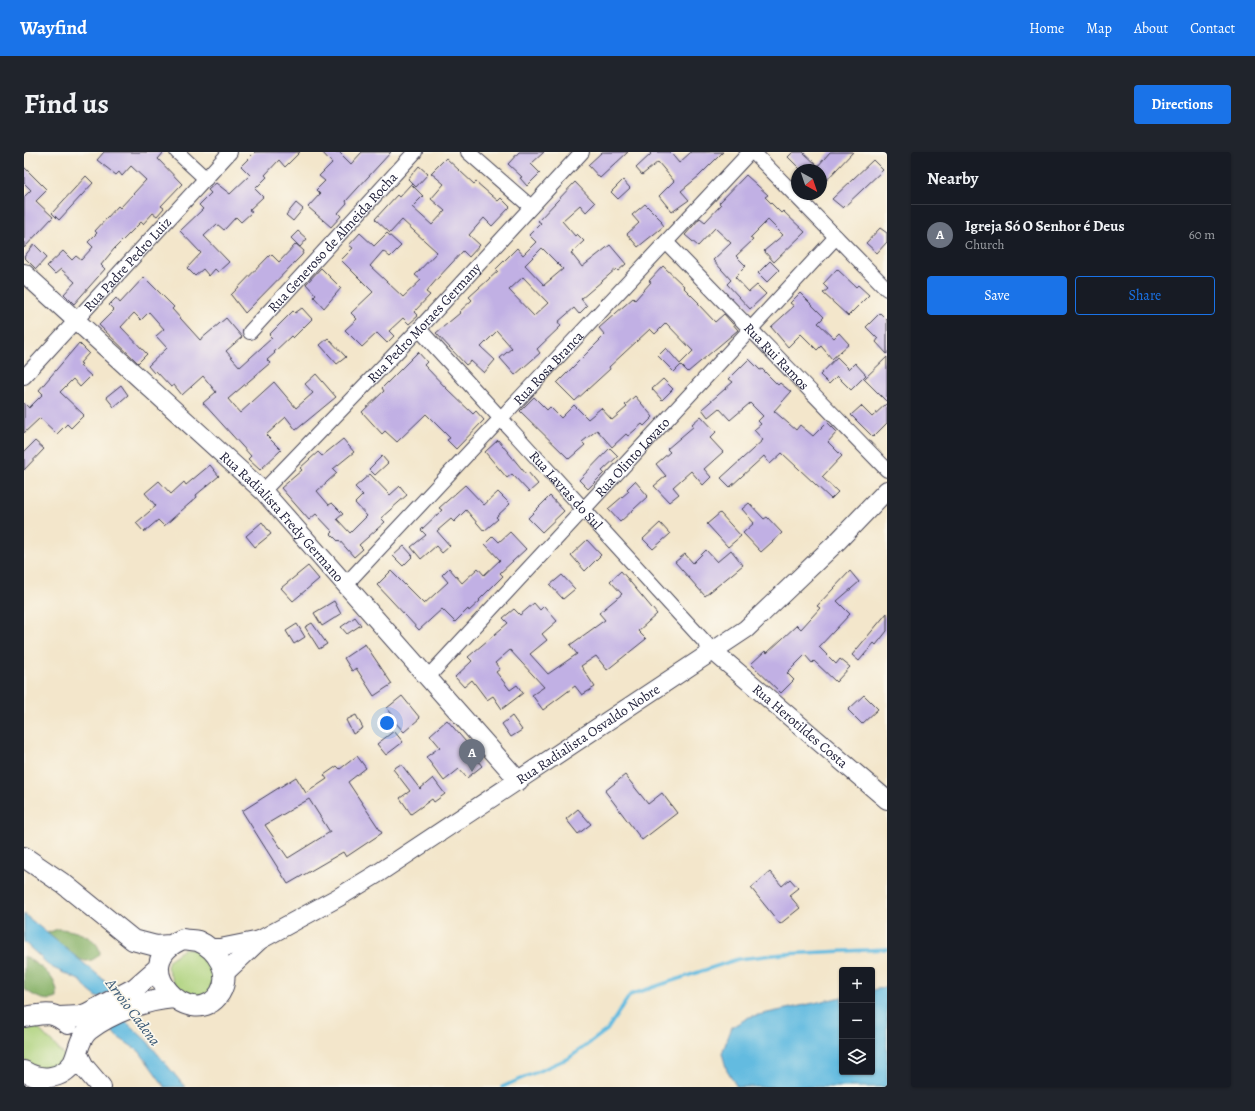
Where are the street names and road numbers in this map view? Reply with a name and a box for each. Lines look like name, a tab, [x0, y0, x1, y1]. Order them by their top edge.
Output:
street label: Rua Generoso de Almeida Rocha	[263, 168, 402, 316]
street label: Rua Padre Pedro Luiz	[79, 213, 175, 315]
street label: Rua Pedro Moraes Germany	[363, 258, 486, 387]
street label: Rua Rui Ramos	[740, 318, 814, 394]
street label: Rua Rosa Branca	[509, 326, 588, 409]
street label: Rua Olinto Lovato	[590, 413, 674, 501]
street label: Rua Lavras do Sul	[525, 446, 607, 534]
street label: Rua Radialista Fredy Germano	[216, 447, 348, 586]
street label: Rua Radialista Osvaldo Nobre	[512, 679, 663, 789]
street label: Rua Herotildes Costa	[748, 679, 853, 772]

